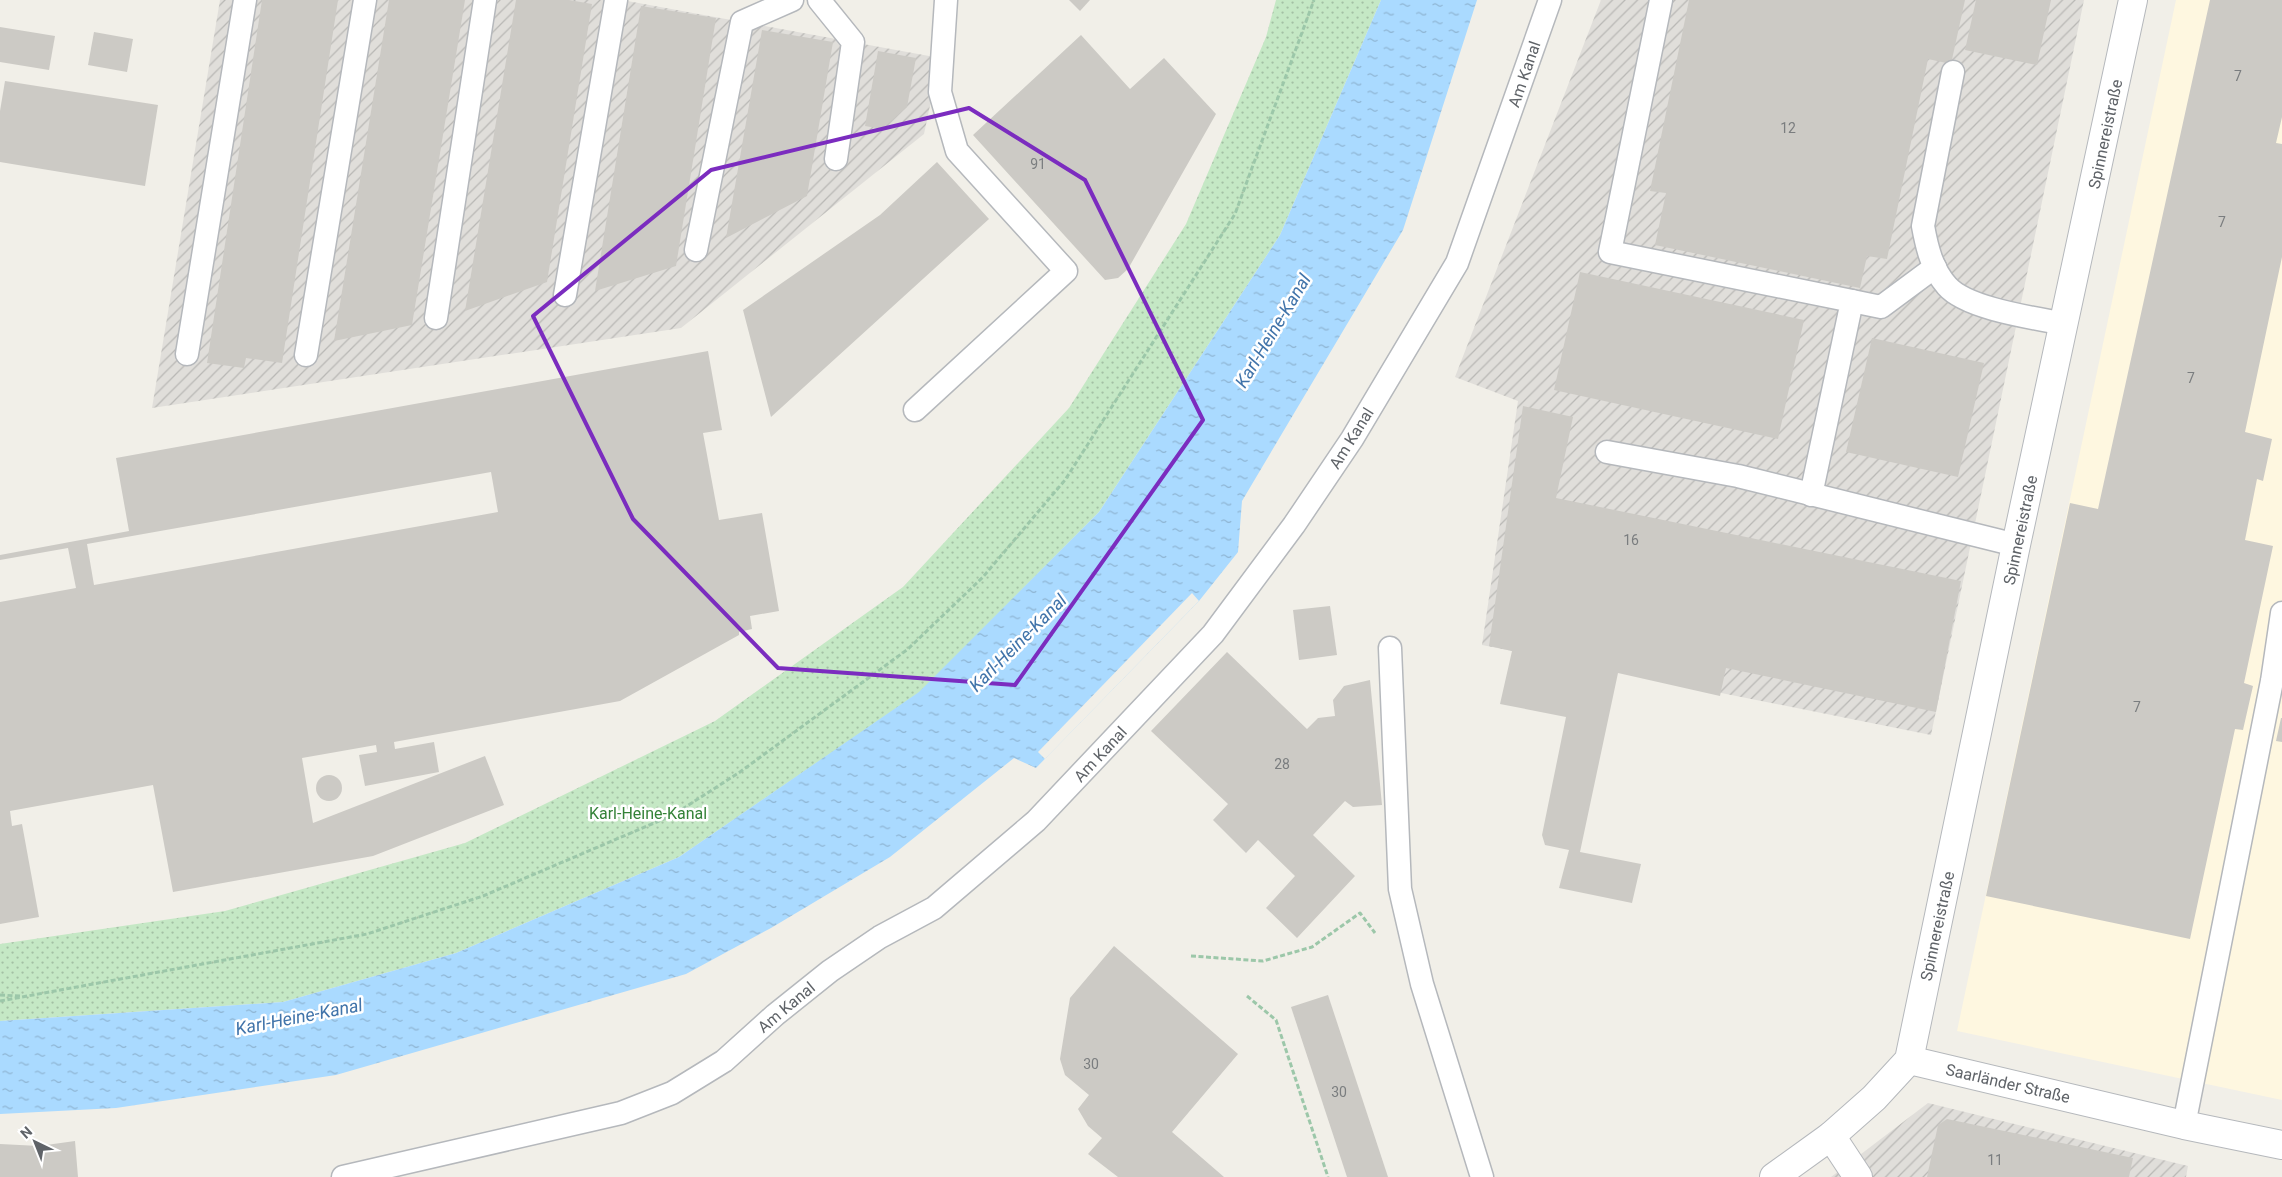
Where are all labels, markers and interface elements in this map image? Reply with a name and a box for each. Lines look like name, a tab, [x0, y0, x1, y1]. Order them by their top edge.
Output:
street label: Am Kanal	[1504, 39, 1545, 110]
house number: 7	[2234, 68, 2242, 84]
street label: Spinnereistraße	[2085, 78, 2126, 191]
house number: 12	[1780, 120, 1796, 136]
house number: 91	[1030, 156, 1046, 172]
house number: 7	[2218, 214, 2226, 230]
water label: Karl-Heine-Kanal	[1230, 269, 1315, 391]
house number: 7	[2187, 370, 2195, 386]
street label: Am Kanal	[1325, 404, 1378, 472]
street label: Spinnereistraße	[2000, 474, 2041, 587]
house number: 16	[1623, 532, 1639, 548]
water label: Karl-Heine-Kanal	[965, 589, 1071, 696]
house number: 7	[2133, 699, 2141, 715]
street label: Am Kanal	[1070, 723, 1131, 786]
house number: 28	[1274, 756, 1290, 772]
park label: Karl-Heine-Kanal	[589, 804, 707, 823]
street label: Spinnereistraße	[1917, 870, 1958, 983]
street label: Am Kanal	[754, 978, 819, 1037]
water label: Karl-Heine-Kanal	[234, 994, 365, 1039]
house number: 30	[1083, 1056, 1099, 1072]
street label: Saarländer Straße	[1944, 1060, 2072, 1107]
house number: 30	[1331, 1084, 1347, 1100]
north arrow	[10, 1117, 60, 1167]
text: N	[17, 1123, 35, 1142]
house number: 11	[1987, 1152, 2003, 1168]

